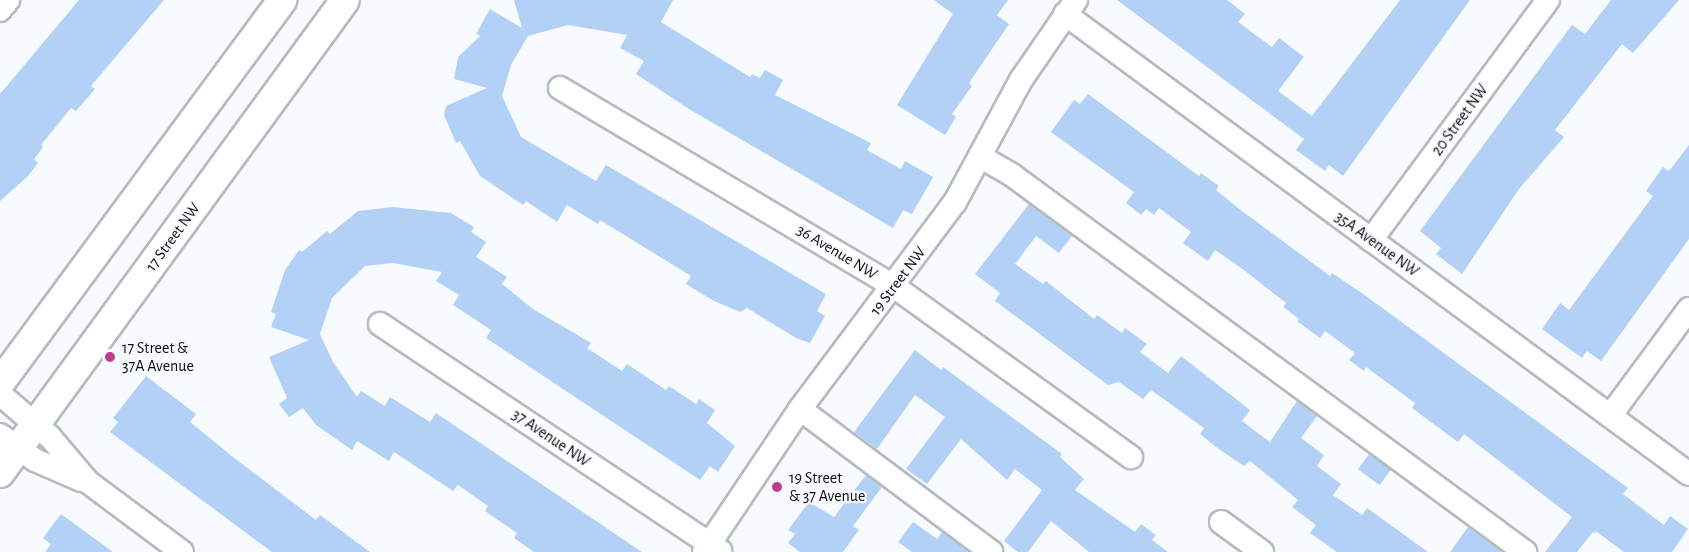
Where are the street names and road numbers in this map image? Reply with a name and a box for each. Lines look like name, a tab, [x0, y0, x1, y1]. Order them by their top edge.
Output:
street label: 20 Street NW	[1428, 81, 1492, 159]
street label: 17 Street NW	[142, 199, 204, 275]
street label: 35A Avenue NW	[1331, 207, 1423, 281]
street label: 36 Avenue NW	[793, 220, 881, 284]
street label: 19 Street NW	[866, 243, 930, 319]
street label: 37 Avenue NW	[508, 405, 594, 471]

